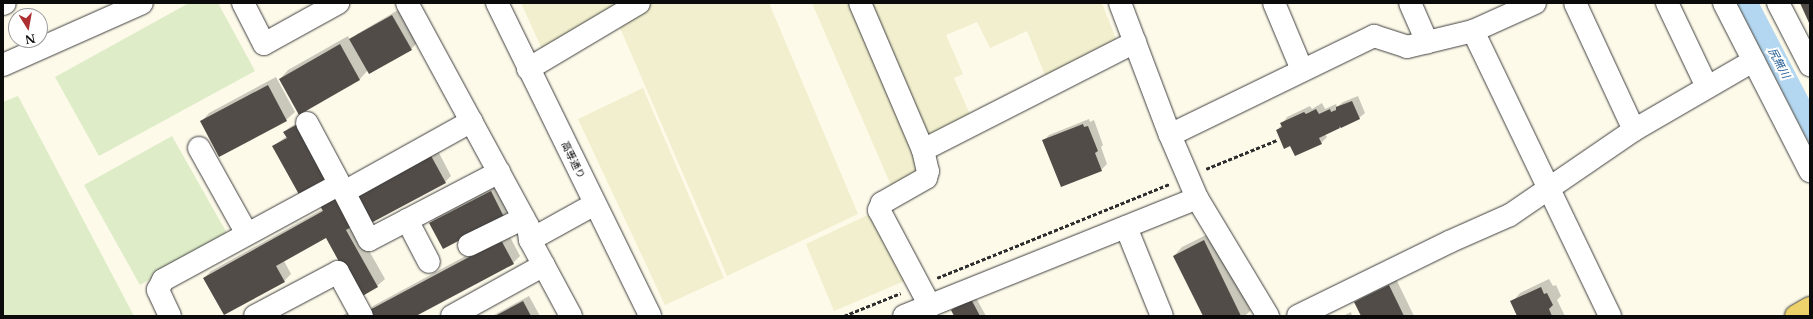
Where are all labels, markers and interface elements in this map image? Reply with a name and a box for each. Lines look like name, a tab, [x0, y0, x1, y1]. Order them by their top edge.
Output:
north arrow	[8, 8, 48, 48]
text: N	[24, 31, 37, 47]
water label: 尻無川	[1765, 45, 1793, 81]
street label: 高専通り	[559, 139, 587, 181]

